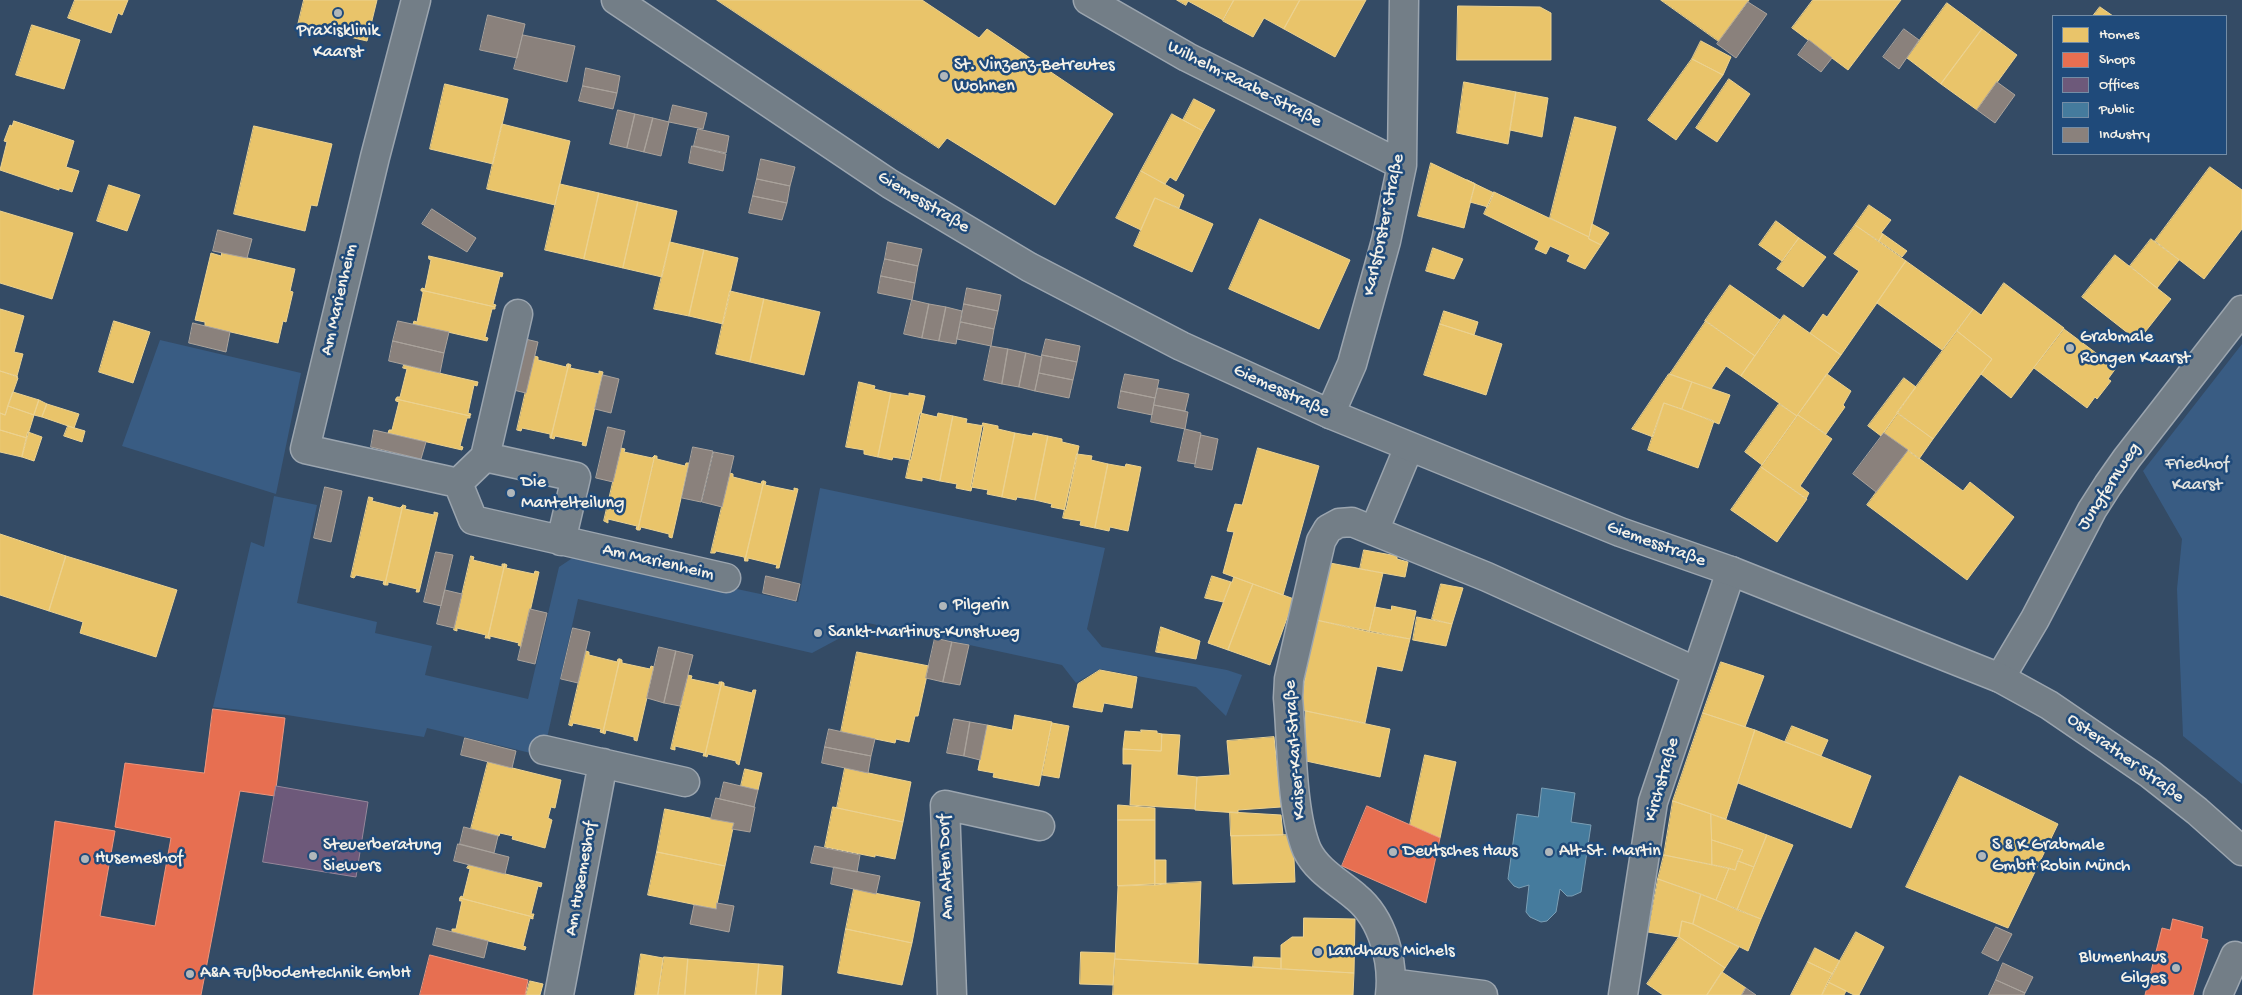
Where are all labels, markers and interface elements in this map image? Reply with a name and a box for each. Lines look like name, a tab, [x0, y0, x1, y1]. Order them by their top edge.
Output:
marker: Praxisklinik Kaarst	[332, 7, 344, 19]
legend	[2052, 15, 2227, 155]
place label: Praxisklinik Kaarst	[297, 21, 379, 64]
text: Homes	[2099, 26, 2139, 44]
street label: Wilhelm-Raabe-Straße	[1163, 37, 1325, 133]
text: Shops	[2099, 51, 2135, 69]
place label: St. Vinzenz-Betreutes Wohnen	[954, 55, 1115, 98]
marker: St. Vinzenz-Betreutes Wohnen	[938, 70, 950, 82]
text: Offices	[2099, 76, 2139, 94]
text: Public	[2099, 101, 2134, 119]
text: Industry	[2099, 126, 2150, 144]
street label: Karlsforster Straße	[1359, 152, 1411, 298]
street label: Giemesstraße	[873, 167, 973, 239]
street label: Am Marienheim	[317, 242, 363, 358]
place label: Grabmale Rongen Kaarst	[2080, 327, 2190, 369]
marker: Grabmale Rongen Kaarst	[2064, 342, 2076, 354]
street label: Giemesstraße	[1229, 360, 1333, 424]
street label: Jungfernweg	[2074, 439, 2146, 535]
park label: Friedhof Kaarst	[2165, 454, 2229, 496]
place label: Die Mantelteilung	[521, 472, 624, 514]
marker: Die Mantelteilung	[505, 487, 517, 499]
street label: Giemesstraße	[1604, 517, 1708, 573]
street label: Am Marienheim	[600, 540, 716, 586]
place label: Pilgerin	[953, 595, 1009, 617]
marker: Pilgerin	[937, 600, 949, 612]
place label: Sankt-Martinus-Kunstweg	[828, 622, 1020, 644]
marker: Sankt-Martinus-Kunstweg	[812, 627, 824, 639]
street label: Kaiser-Karl-Straße	[1280, 679, 1312, 821]
street label: Osterather Straße	[2062, 709, 2188, 809]
street label: Kirchstraße	[1641, 735, 1685, 825]
street label: Am Alten Dorf	[934, 814, 960, 920]
street label: Am Husemeshof	[561, 820, 603, 938]
place label: Steuerberatung Siewers	[323, 835, 442, 878]
place label: S & K Grabmale GmbH Robin Münch	[1992, 835, 2130, 878]
place label: Deutsches Haus	[1403, 841, 1518, 863]
place label: Alt-St. Martin	[1559, 841, 1661, 863]
marker: Deutsches Haus	[1387, 846, 1399, 858]
marker: Alt-St. Martin	[1543, 846, 1555, 858]
place label: Husemeshof	[95, 848, 183, 870]
marker: Steuerberatung Siewers	[307, 850, 319, 862]
marker: S & K Grabmale GmbH Robin Münch	[1976, 850, 1988, 862]
marker: Husemeshof	[79, 853, 91, 865]
place label: Landhaus Michels	[1328, 941, 1455, 963]
marker: Landhaus Michels	[1312, 946, 1324, 958]
place label: Blumenhaus Gilges	[2079, 947, 2166, 990]
marker: Blumenhaus Gilges	[2170, 962, 2182, 974]
place label: A&A Fußbodentechnik GmbH	[200, 963, 411, 985]
marker: A&A Fußbodentechnik GmbH	[184, 968, 196, 980]

